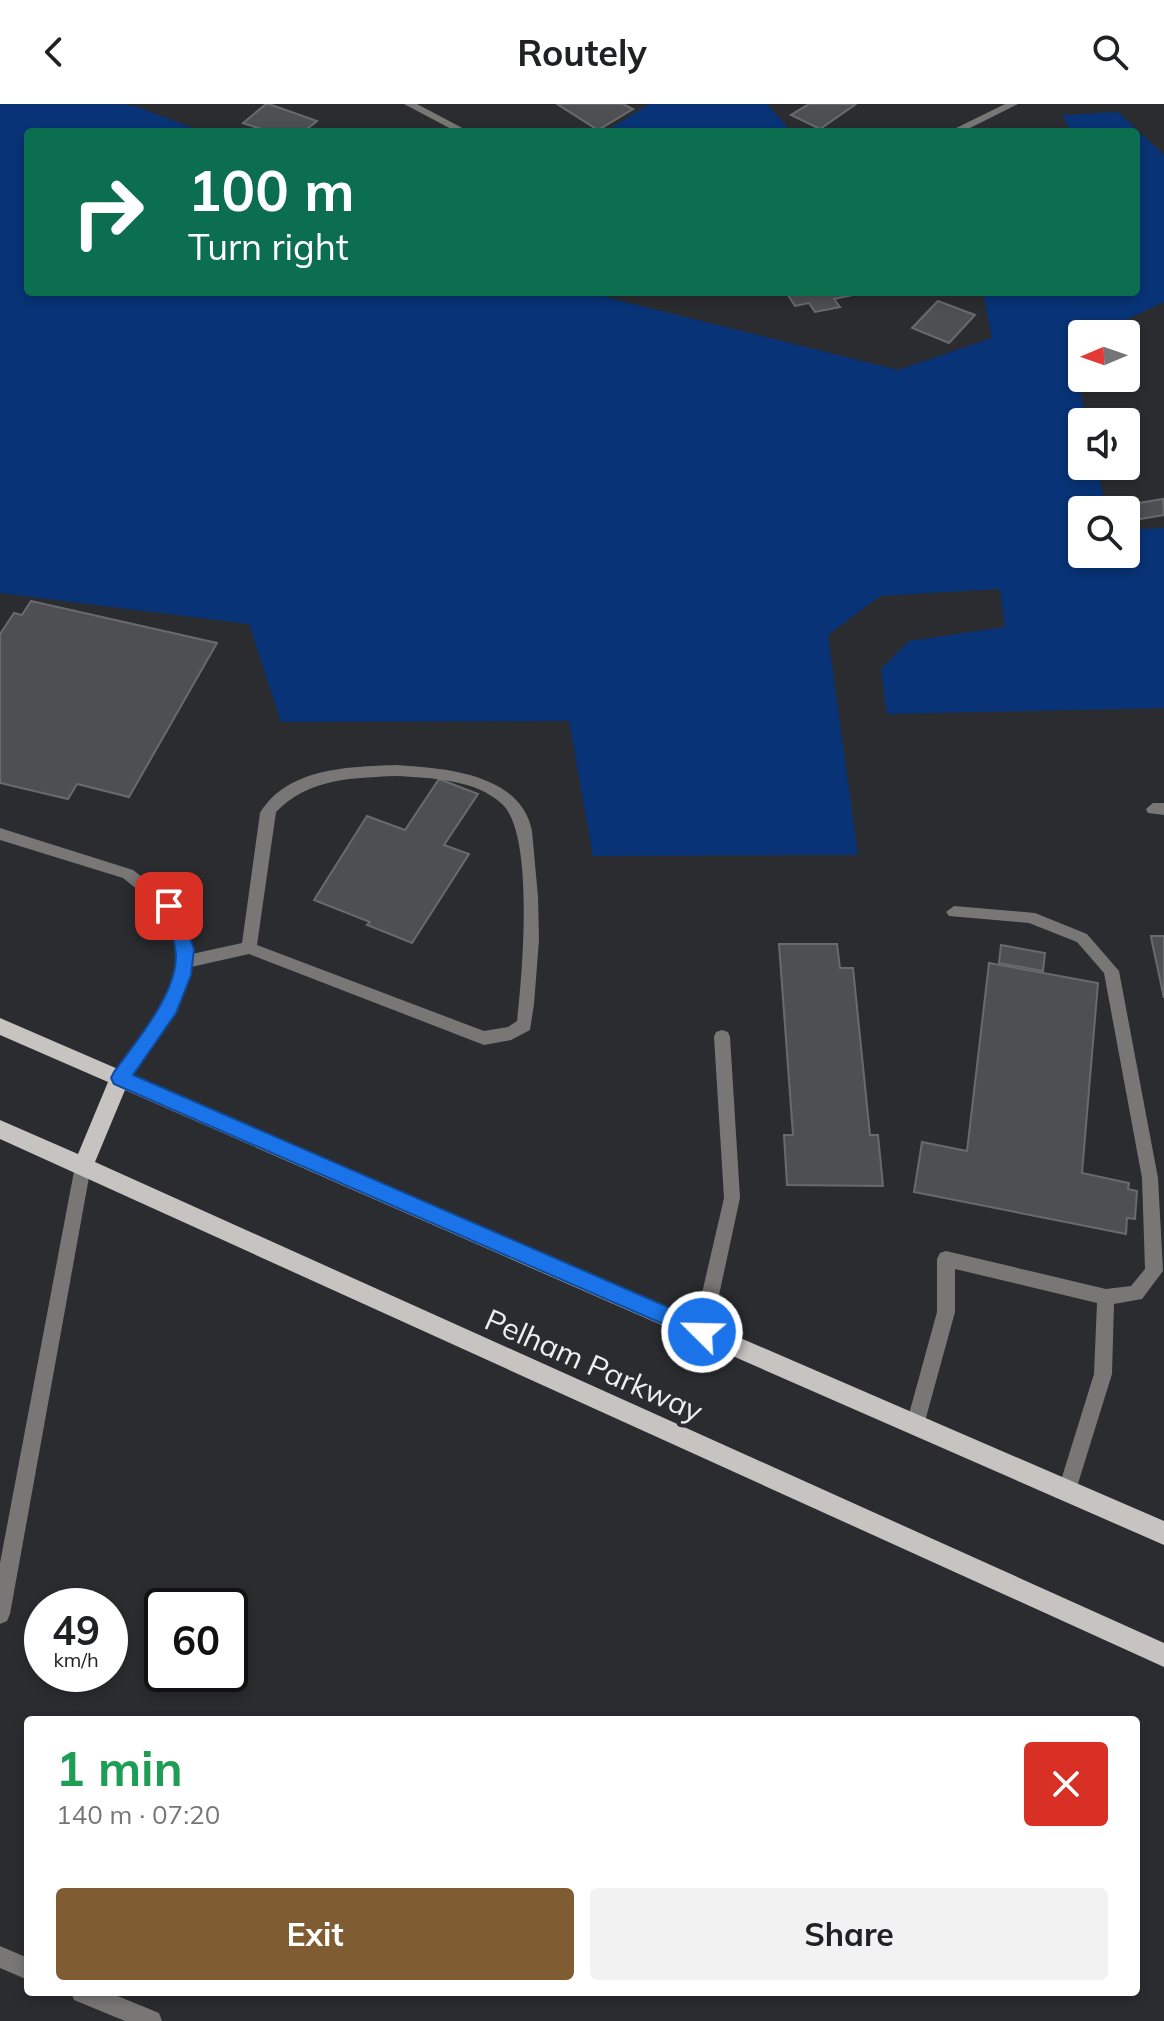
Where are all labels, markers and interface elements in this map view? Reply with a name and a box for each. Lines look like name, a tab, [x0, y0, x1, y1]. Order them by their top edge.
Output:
icon: back	[32, 30, 76, 74]
text: Routely	[517, 30, 647, 75]
icon: search	[1088, 30, 1132, 74]
text: 100 m	[188, 155, 355, 225]
icon: right	[56, 160, 160, 264]
text: Turn right	[188, 224, 349, 269]
north arrow	[1068, 320, 1140, 392]
map controls	[1068, 320, 1140, 568]
button: sound	[1068, 408, 1140, 480]
button: search	[1068, 496, 1140, 568]
pin	[135, 872, 203, 940]
icon: arrive	[147, 884, 191, 928]
position arrow	[660, 1290, 744, 1374]
street label: Pelham Parkway	[479, 1300, 709, 1430]
speed limit sign: 60	[144, 1588, 248, 1692]
text: 49	[52, 1605, 100, 1655]
text: km/h	[53, 1647, 99, 1672]
text: 1 min	[56, 1738, 183, 1798]
button: close	[1024, 1742, 1108, 1826]
text: 140 m · 07:20	[56, 1798, 220, 1831]
button: Exit	[56, 1888, 574, 1980]
button: Share	[590, 1888, 1108, 1980]

